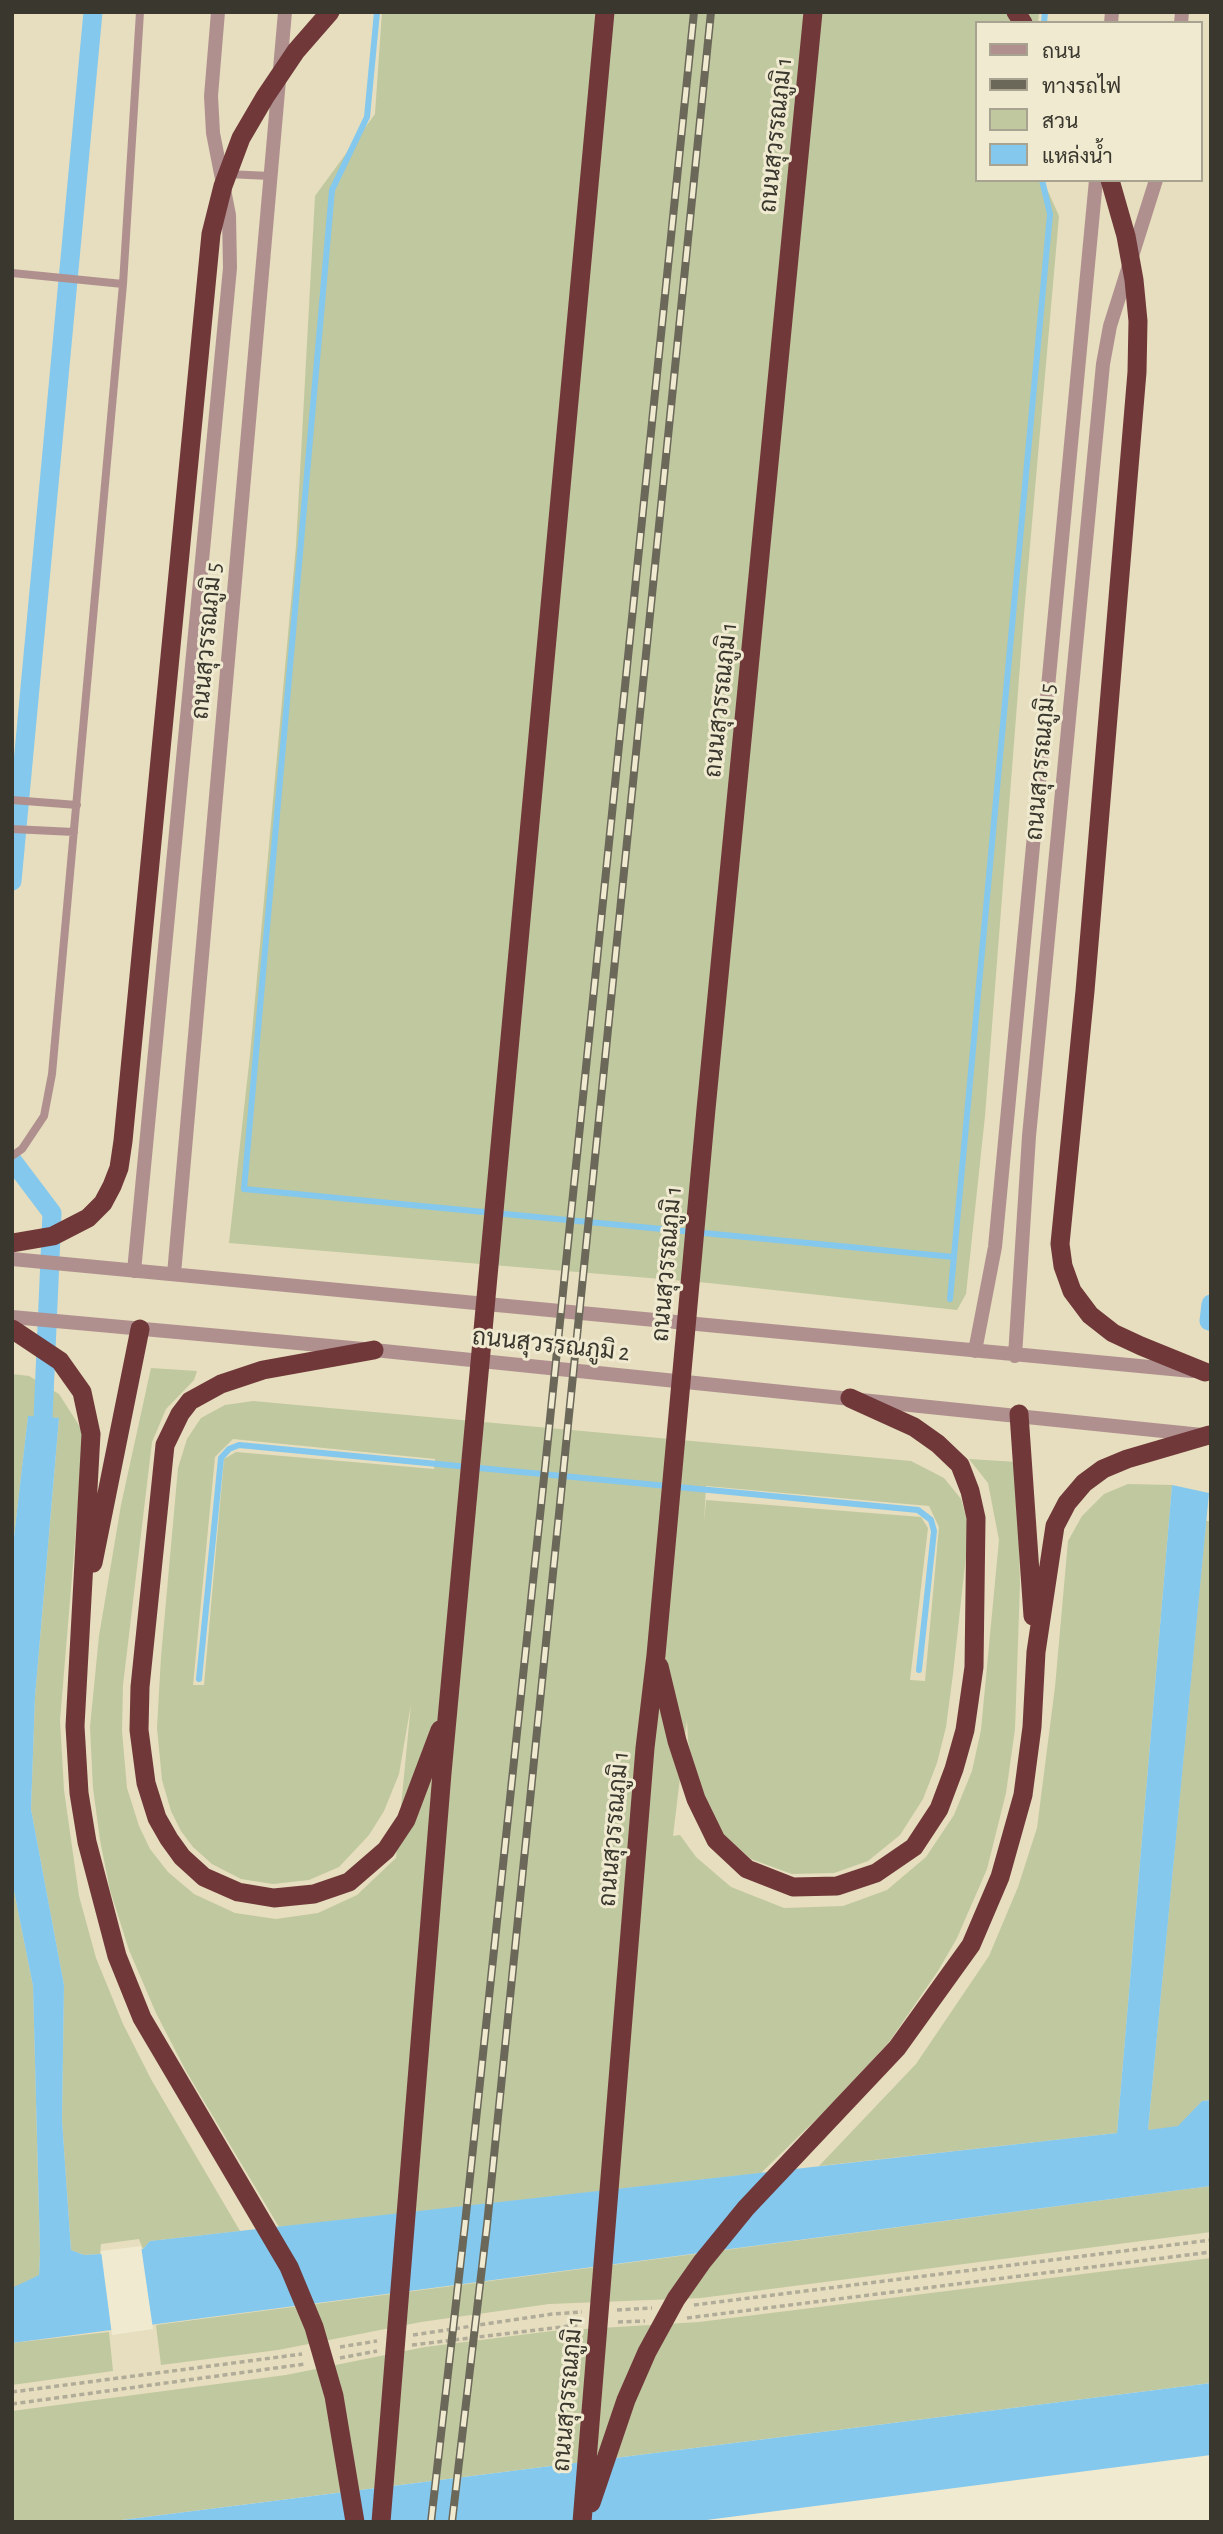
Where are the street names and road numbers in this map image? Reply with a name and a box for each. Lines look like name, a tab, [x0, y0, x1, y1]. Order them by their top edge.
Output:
street label: ถนนสุวรรณภูมิ 1	[754, 56, 798, 214]
street label: ถนนสุวรรณภูมิ 5	[186, 561, 228, 721]
street label: ถนนสุวรรณภูมิ 1	[699, 621, 743, 779]
street label: ถนนสุวรรณภูมิ 5	[1020, 682, 1062, 842]
street label: ถนนสุวรรณภูมิ 1	[646, 1185, 688, 1343]
street label: ถนนสุวรรณภูมิ 2	[471, 1322, 631, 1368]
street label: ถนนสุวรรณภูมิ 1	[593, 1750, 635, 1908]
street label: ถนนสุวรรณภูมิ 1	[547, 2315, 589, 2473]

